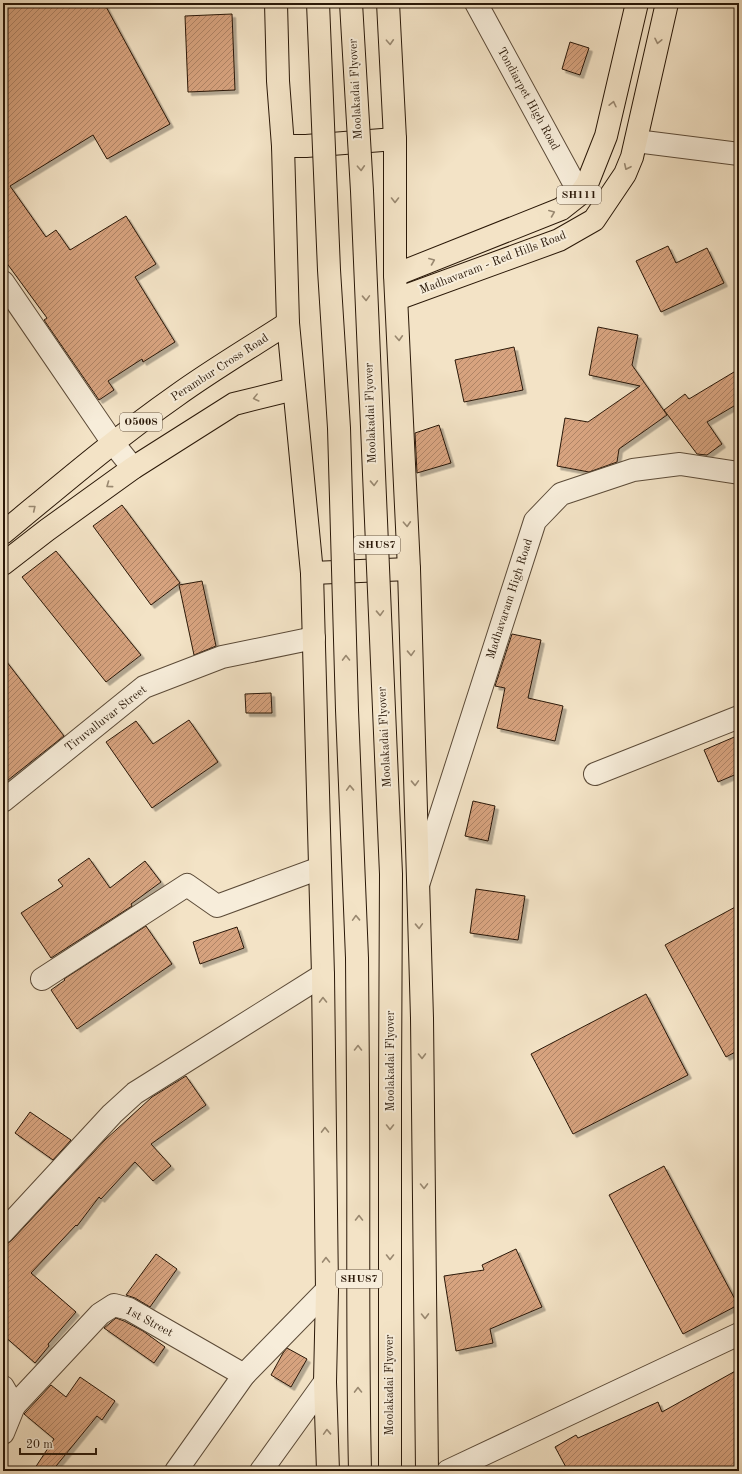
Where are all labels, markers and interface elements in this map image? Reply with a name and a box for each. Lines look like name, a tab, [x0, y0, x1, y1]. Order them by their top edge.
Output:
street label: Moolakadai Flyover	[347, 38, 365, 140]
one-way arrow	[655, 38, 663, 44]
one-way arrow	[385, 39, 394, 45]
street label: Tondiarpet High Road	[495, 46, 561, 152]
one-way arrow	[609, 101, 617, 108]
one-way arrow	[624, 164, 632, 171]
one-way arrow	[356, 165, 365, 171]
road number: SH111	[557, 186, 601, 204]
one-way arrow	[391, 197, 399, 203]
one-way arrow	[549, 209, 556, 217]
street label: Madhavaram - Red Hills Road	[418, 229, 568, 297]
one-way arrow	[428, 257, 435, 265]
one-way arrow	[362, 295, 371, 301]
street label: Perambur Cross Road	[169, 332, 271, 404]
one-way arrow	[394, 335, 403, 341]
street label: Moolakadai Flyover	[363, 362, 379, 464]
one-way arrow	[253, 394, 259, 402]
road number: O5008	[120, 413, 162, 431]
one-way arrow	[106, 480, 113, 488]
one-way arrow	[370, 480, 378, 486]
one-way arrow	[29, 506, 36, 513]
one-way arrow	[403, 521, 411, 527]
road number: SHU87	[354, 536, 400, 554]
street label: Madhavaram High Road	[485, 537, 535, 661]
one-way arrow	[375, 610, 384, 616]
one-way arrow	[407, 650, 415, 656]
one-way arrow	[341, 655, 350, 661]
street label: Tiruvalluvar Street	[63, 684, 149, 754]
street label: Moolakadai Flyover	[376, 686, 394, 788]
one-way arrow	[410, 780, 419, 786]
one-way arrow	[346, 785, 355, 791]
one-way arrow	[351, 915, 360, 921]
one-way arrow	[414, 923, 423, 929]
one-way arrow	[319, 997, 327, 1003]
street label: Moolakadai Flyover	[385, 1010, 397, 1111]
one-way arrow	[354, 1045, 362, 1051]
one-way arrow	[418, 1053, 426, 1059]
one-way arrow	[386, 1124, 394, 1130]
one-way arrow	[321, 1127, 329, 1133]
one-way arrow	[420, 1183, 428, 1189]
one-way arrow	[355, 1215, 363, 1221]
one-way arrow	[386, 1254, 394, 1260]
one-way arrow	[322, 1257, 330, 1263]
road number: SHU87	[336, 1270, 382, 1288]
street label: 1st Street	[123, 1305, 175, 1339]
one-way arrow	[421, 1313, 429, 1319]
street label: Moolakadai Flyover	[384, 1334, 396, 1435]
one-way arrow	[354, 1387, 362, 1393]
one-way arrow	[323, 1429, 331, 1435]
scale bar	[20, 1430, 96, 1456]
text: 20 m	[26, 1439, 53, 1451]

